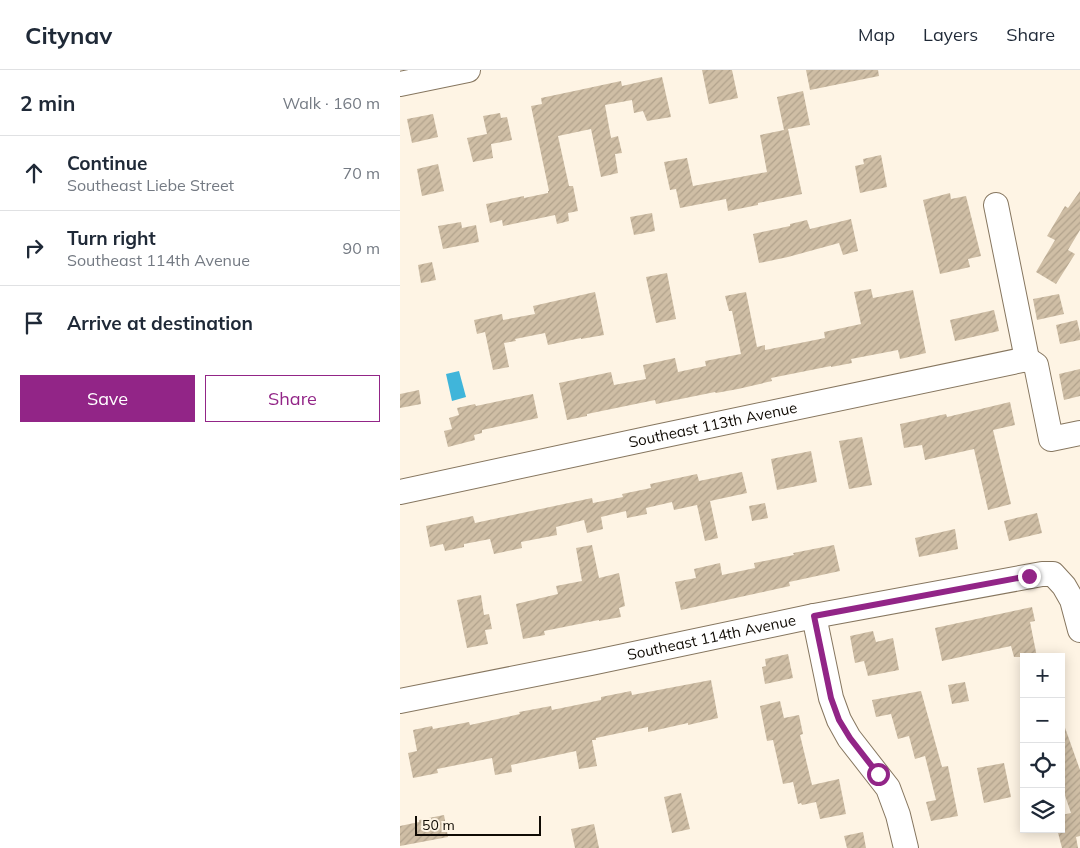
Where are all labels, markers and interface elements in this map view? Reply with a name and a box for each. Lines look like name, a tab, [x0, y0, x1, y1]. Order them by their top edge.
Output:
text: Citynav	[25, 20, 112, 50]
text: Map	[858, 23, 895, 46]
text: Layers	[923, 23, 978, 46]
text: Share	[1006, 23, 1055, 46]
text: 2 min	[20, 90, 75, 116]
text: Walk · 160 m	[282, 93, 380, 113]
text: Continue	[67, 151, 147, 175]
icon: ahead	[20, 159, 48, 187]
text: 70 m	[343, 163, 380, 183]
text: Southeast Liebe Street	[67, 175, 234, 195]
text: Turn right	[67, 226, 156, 250]
icon: right	[20, 234, 48, 262]
text: 90 m	[343, 238, 380, 258]
text: Southeast 114th Avenue	[67, 250, 250, 270]
icon: arrive	[20, 309, 48, 337]
text: Arrive at destination	[67, 311, 253, 335]
button: Save	[20, 375, 195, 422]
button: Share	[205, 375, 380, 422]
street label: Southeast 113th Avenue	[627, 398, 799, 452]
route end	[1018, 565, 1041, 588]
street label: Southeast 114th Avenue	[626, 610, 797, 664]
map controls	[1020, 653, 1065, 833]
button: +	[1020, 653, 1065, 698]
button: −	[1020, 698, 1065, 743]
button: locate	[1020, 743, 1065, 788]
route start	[867, 763, 890, 786]
button: layers	[1020, 788, 1065, 833]
scale bar	[415, 813, 541, 836]
text: 50 m	[422, 816, 455, 834]

